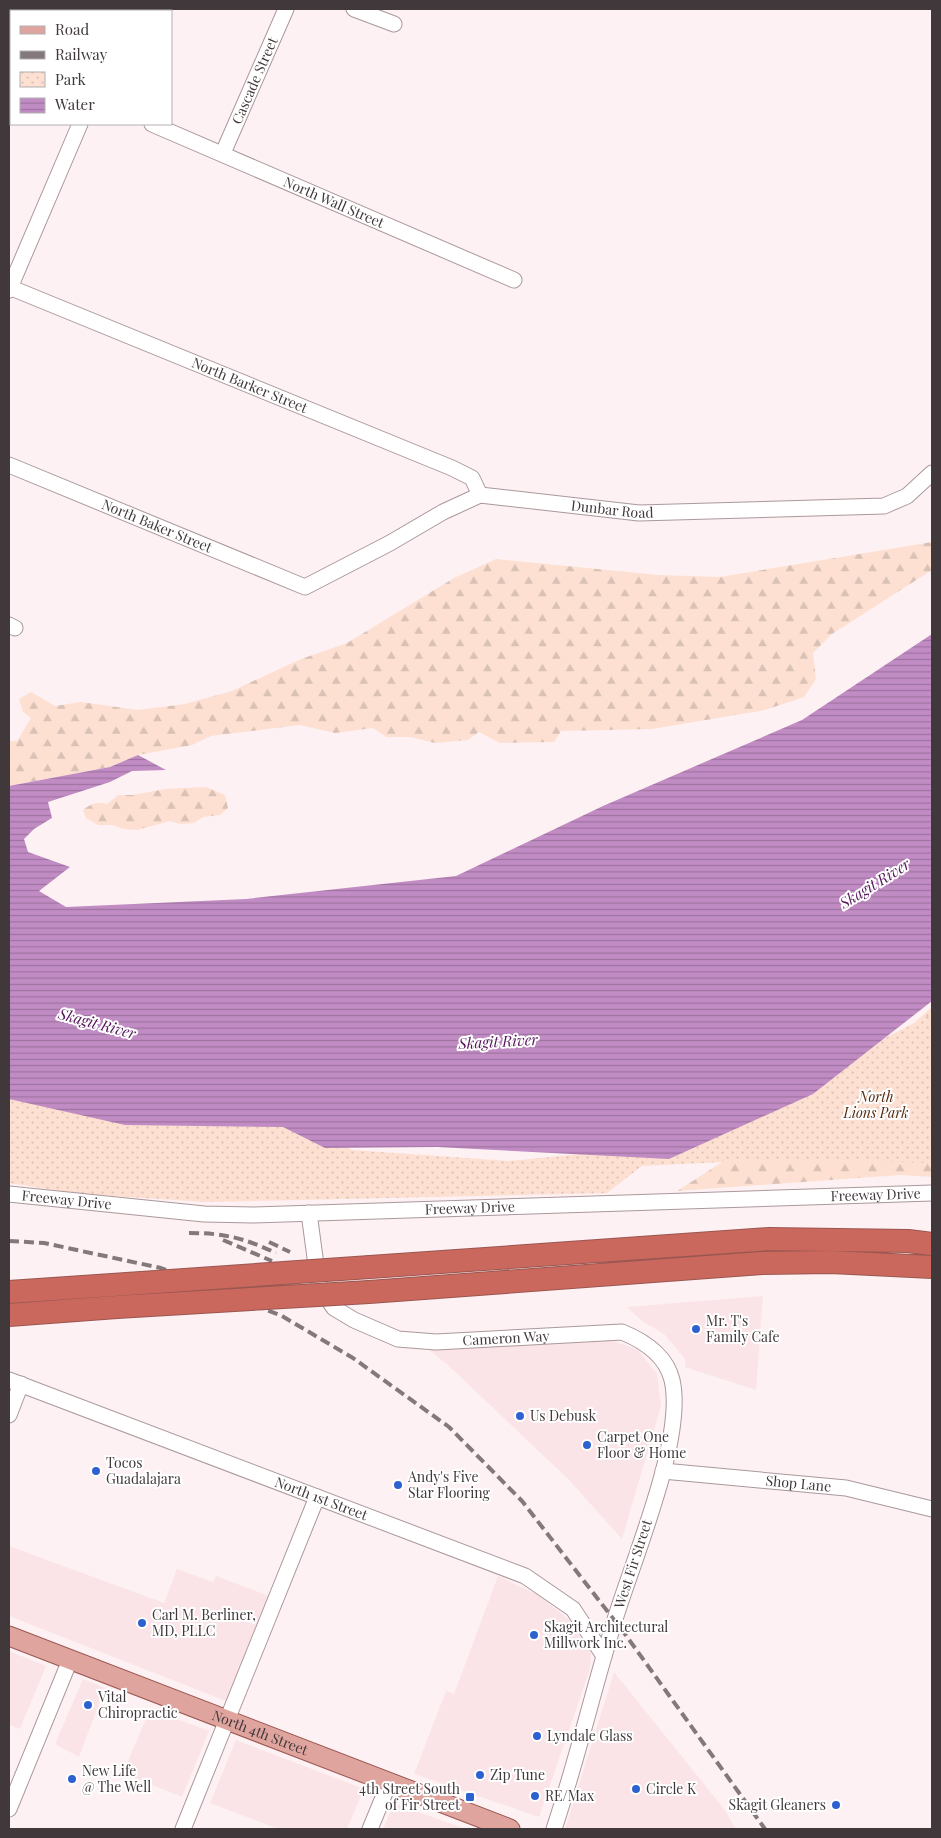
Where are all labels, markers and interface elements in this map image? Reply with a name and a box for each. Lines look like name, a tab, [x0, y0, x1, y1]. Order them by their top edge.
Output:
legend	[10, 10, 172, 125]
text: Road	[55, 19, 89, 39]
street label: Cascade Street	[227, 33, 282, 127]
text: Railway	[55, 44, 108, 64]
text: Park	[55, 69, 87, 89]
text: Water	[54, 94, 95, 114]
street label: North Wall Street	[281, 172, 388, 232]
street label: North Barker Street	[189, 353, 312, 417]
street label: North Baker Street	[99, 494, 216, 557]
street label: Dunbar Road	[570, 495, 654, 522]
water label: Skagit River	[835, 853, 914, 913]
water label: Skagit River	[55, 1003, 139, 1043]
water label: Skagit River	[457, 1029, 539, 1053]
park label: North Lions Park	[843, 1087, 908, 1122]
street label: Freeway Drive	[830, 1183, 921, 1205]
street label: Freeway Drive	[21, 1185, 113, 1213]
street label: Freeway Drive	[424, 1197, 515, 1218]
place label: Mr. T's Family Cafe	[706, 1311, 780, 1346]
marker: Mr. T's Family Cafe	[690, 1323, 702, 1335]
street label: Cameron Way	[462, 1326, 550, 1350]
place label: Us Debusk	[530, 1406, 596, 1425]
marker: Us Debusk	[514, 1410, 526, 1422]
place label: Carpet One Floor & Home	[597, 1427, 686, 1462]
marker: Carpet One Floor & Home	[581, 1439, 593, 1451]
place label: Tocos Guadalajara	[106, 1453, 181, 1488]
marker: Tocos Guadalajara	[90, 1465, 102, 1477]
place label: Andy's Five Star Flooring	[407, 1467, 491, 1502]
street label: Shop Lane	[765, 1471, 832, 1496]
street label: North 1st Street	[272, 1472, 371, 1525]
marker: Andy's Five Star Flooring	[392, 1479, 404, 1491]
street label: West Fir Street	[609, 1516, 656, 1612]
place label: Carl M. Berliner, MD, PLLC	[152, 1605, 256, 1640]
marker: Carl M. Berliner, MD, PLLC	[136, 1617, 148, 1629]
place label: Skagit Architectural Millwork Inc.	[544, 1617, 668, 1652]
marker: Skagit Architectural Millwork Inc.	[528, 1629, 540, 1641]
place label: Vital Chiropractic	[97, 1687, 178, 1722]
marker: Vital Chiropractic	[82, 1699, 94, 1711]
street label: North 4th Street	[210, 1705, 312, 1760]
place label: Lyndale Glass	[547, 1726, 633, 1745]
marker: Lyndale Glass	[531, 1730, 543, 1742]
place label: New Life @ The Well	[82, 1761, 151, 1796]
place label: Zip Tune	[490, 1765, 545, 1784]
marker: Zip Tune	[474, 1769, 486, 1781]
marker: New Life @ The Well	[66, 1773, 78, 1785]
place label: 4th Street South of Fir Street	[359, 1779, 461, 1814]
place label: Circle K	[646, 1779, 697, 1798]
marker: Circle K	[630, 1783, 642, 1795]
place label: RE/Max	[545, 1786, 595, 1805]
marker: RE/Max	[529, 1790, 541, 1802]
marker: 4th Street South of Fir Street	[464, 1791, 476, 1803]
place label: Skagit Gleaners	[729, 1795, 826, 1814]
marker: Skagit Gleaners	[830, 1799, 842, 1811]

